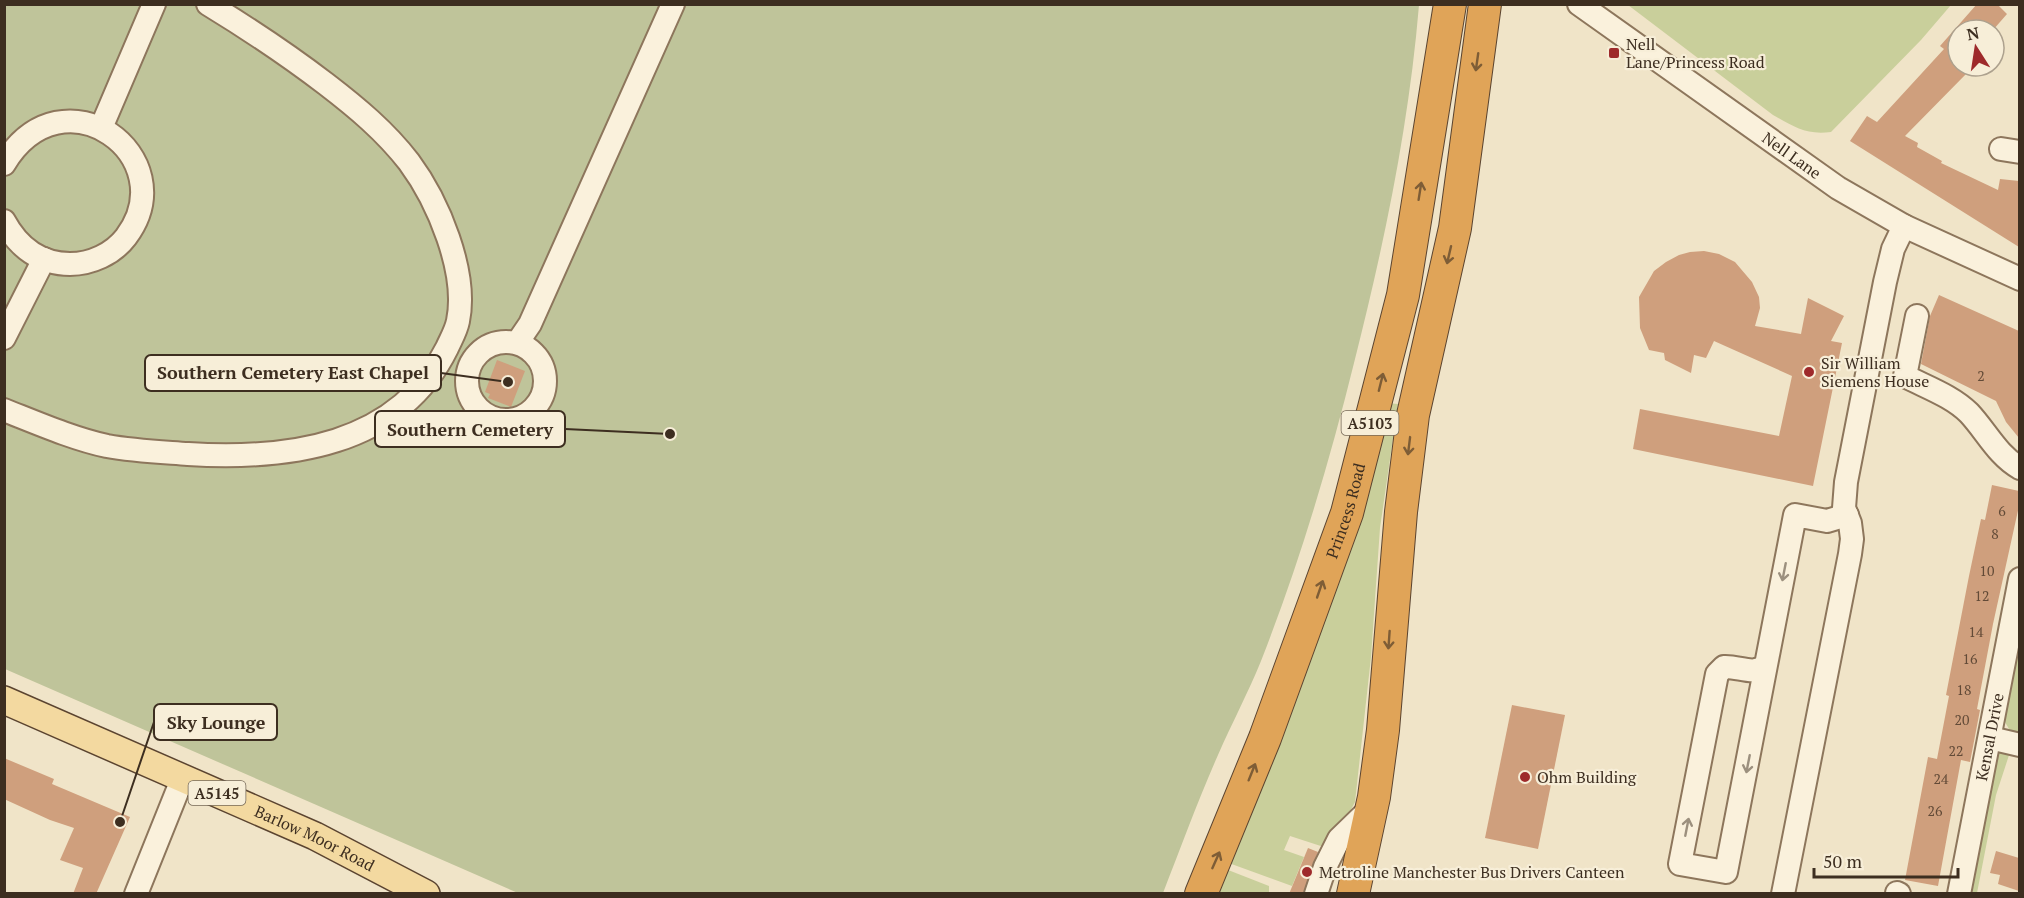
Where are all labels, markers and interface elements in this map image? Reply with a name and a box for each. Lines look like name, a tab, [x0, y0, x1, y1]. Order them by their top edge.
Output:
north arrow	[1946, 18, 2006, 78]
text: N	[1965, 21, 1981, 45]
place label: Nell Lane/Princess Road	[1626, 33, 1765, 73]
marker: Nell Lane/Princess Road	[1607, 46, 1621, 60]
one-way arrow	[1472, 52, 1483, 72]
street label: Nell Lane	[1758, 127, 1826, 184]
one-way arrow	[1415, 182, 1426, 202]
one-way arrow	[1442, 246, 1454, 265]
place label: Sir William Siemens House	[1821, 352, 1929, 392]
callout: Southern Cemetery East Chapel	[145, 355, 441, 391]
text: Southern Cemetery East Chapel	[157, 360, 429, 384]
marker: Sir William Siemens House	[1802, 365, 1816, 379]
house number: 2	[1977, 366, 1985, 385]
one-way arrow	[1376, 373, 1387, 392]
callout: Southern Cemetery	[375, 411, 565, 447]
road number: A5103	[1342, 411, 1398, 435]
text: Southern Cemetery	[387, 417, 554, 441]
one-way arrow	[1404, 436, 1415, 456]
street label: Princess Road	[1320, 460, 1370, 561]
house number: 6	[1998, 501, 2006, 520]
house number: 8	[1991, 524, 1999, 543]
house number: 10	[1980, 561, 1994, 580]
one-way arrow	[1778, 562, 1789, 581]
one-way arrow	[1316, 580, 1327, 599]
house number: 12	[1975, 586, 1989, 605]
house number: 14	[1969, 622, 1984, 641]
one-way arrow	[1384, 630, 1395, 650]
house number: 16	[1963, 649, 1978, 668]
house number: 18	[1957, 680, 1971, 699]
street label: Kensal Drive	[1970, 691, 2009, 783]
callout: Sky Lounge	[154, 704, 277, 740]
text: Sky Lounge	[167, 710, 266, 734]
house number: 20	[1955, 710, 1969, 729]
house number: 22	[1949, 741, 1963, 760]
one-way arrow	[1742, 753, 1753, 773]
one-way arrow	[1247, 763, 1258, 782]
place label: Ohm Building	[1537, 766, 1637, 788]
house number: 24	[1934, 769, 1949, 788]
marker: Ohm Building	[1518, 770, 1532, 784]
road number: A5145	[188, 781, 246, 805]
street label: Barlow Moor Road	[251, 800, 379, 876]
house number: 26	[1928, 801, 1943, 820]
one-way arrow	[1682, 818, 1693, 838]
scale bar	[1814, 841, 1958, 879]
text: 50 m	[1823, 849, 1863, 873]
one-way arrow	[1211, 851, 1222, 869]
place label: Metroline Manchester Bus Drivers Canteen	[1319, 861, 1625, 883]
marker: Metroline Manchester Bus Drivers Canteen	[1300, 865, 1314, 879]

